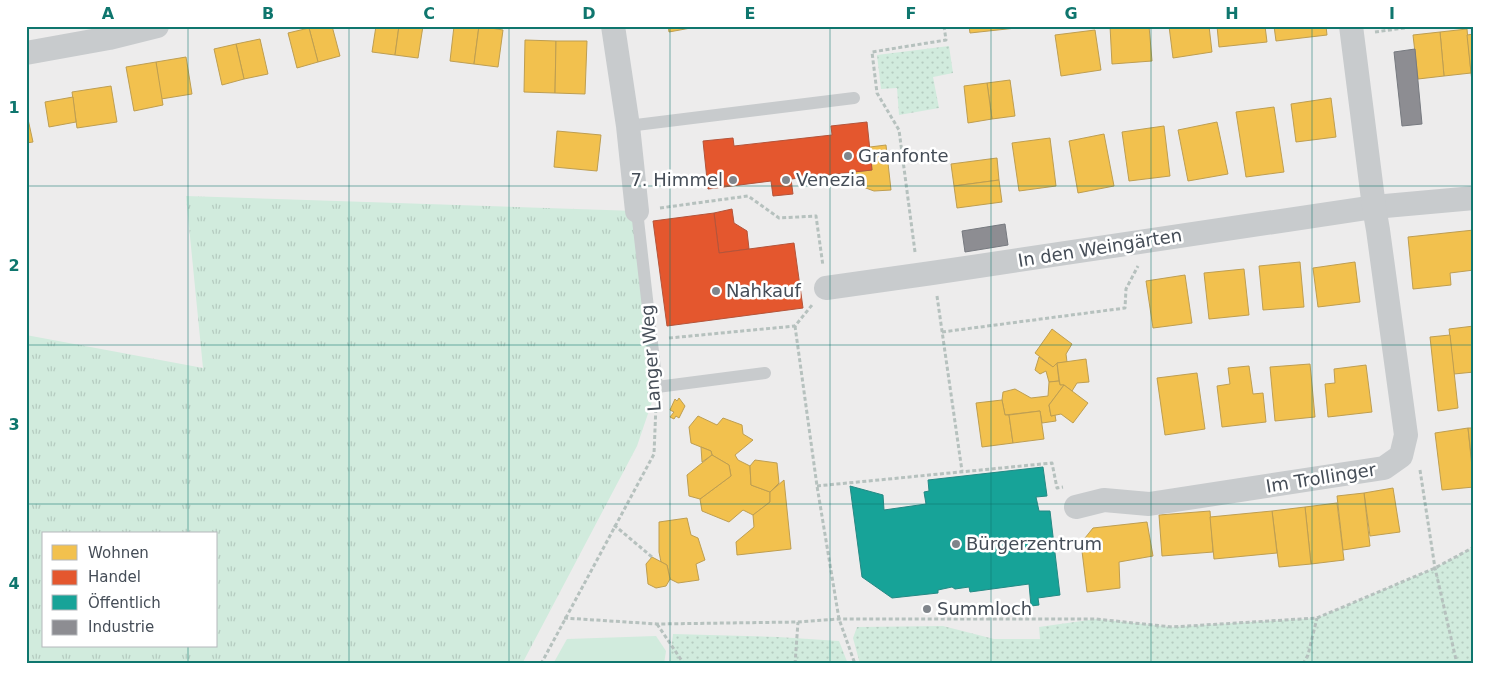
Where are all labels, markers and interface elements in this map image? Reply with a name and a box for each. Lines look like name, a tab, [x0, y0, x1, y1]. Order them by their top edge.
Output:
text: A	[102, 4, 115, 23]
text: B	[262, 4, 274, 23]
text: C	[423, 4, 435, 23]
text: D	[582, 4, 596, 23]
text: E	[745, 4, 755, 23]
text: F	[906, 4, 916, 23]
text: G	[1064, 4, 1078, 23]
text: H	[1225, 4, 1239, 23]
text: I	[1389, 4, 1395, 23]
text: 1	[8, 98, 20, 117]
place label: Granfonte	[858, 145, 949, 166]
marker: Granfonte	[842, 150, 854, 162]
place label: 7. Himmel	[630, 169, 723, 190]
place label: Venezia	[796, 169, 866, 190]
marker: 7. Himmel	[727, 174, 739, 186]
marker: Venezia	[780, 174, 792, 186]
street label: In den Weingärten	[1016, 224, 1183, 271]
text: 2	[8, 256, 20, 275]
place label: Nahkauf	[726, 280, 801, 301]
marker: Nahkauf	[710, 285, 722, 297]
street label: Langer Weg	[636, 304, 665, 412]
text: 3	[8, 415, 20, 434]
street label: Im Trollinger	[1264, 458, 1378, 497]
legend	[42, 532, 218, 648]
place label: Bürgerzentrum	[966, 533, 1102, 554]
marker: Bürgerzentrum	[950, 538, 962, 550]
text: Wohnen	[88, 544, 149, 562]
text: Handel	[88, 568, 141, 586]
text: 4	[8, 574, 20, 593]
text: Öffentlich	[88, 593, 161, 612]
place label: Summloch	[937, 598, 1032, 619]
marker: Summloch	[921, 603, 933, 615]
text: Industrie	[88, 618, 154, 636]

